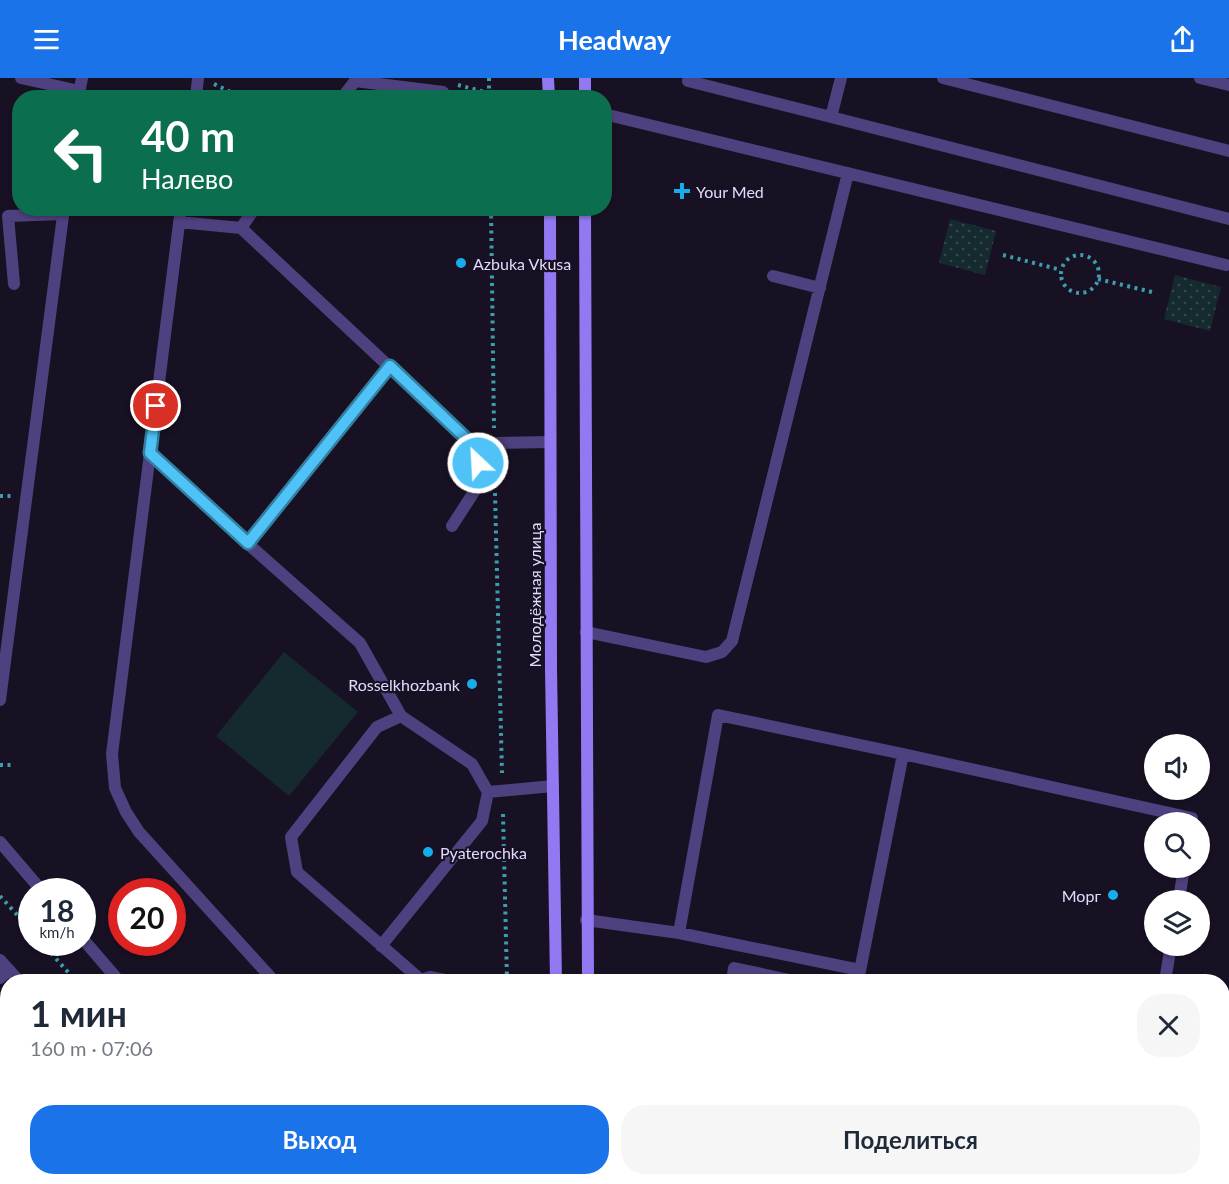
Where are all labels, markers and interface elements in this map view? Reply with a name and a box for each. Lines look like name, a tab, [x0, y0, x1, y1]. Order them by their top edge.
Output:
icon: menu	[30, 23, 63, 56]
text: Headway	[558, 23, 671, 56]
icon: share	[1166, 23, 1199, 56]
text: 40 m	[141, 111, 235, 161]
icon: left	[42, 114, 120, 192]
text: Налево	[141, 162, 233, 195]
marker: Your Med	[673, 182, 691, 200]
place label: Your Med	[696, 182, 764, 201]
place label: Azbuka Vkusa	[473, 254, 571, 273]
marker: Azbuka Vkusa	[454, 256, 468, 270]
pin	[130, 380, 181, 431]
icon: arrive	[139, 389, 172, 422]
position arrow	[446, 431, 510, 495]
street label: Молодёжная улица	[525, 523, 544, 667]
place label: Rosselkhozbank	[348, 675, 461, 694]
marker: Rosselkhozbank	[465, 677, 479, 691]
map controls	[1144, 734, 1210, 956]
button: sound	[1144, 734, 1210, 800]
button: search	[1144, 812, 1210, 878]
place label: Pyaterochka	[440, 843, 527, 862]
marker: Pyaterochka	[421, 845, 435, 859]
speed limit sign: 20	[108, 878, 186, 956]
place label: Морг	[1062, 886, 1101, 905]
marker: Морг	[1106, 888, 1120, 902]
button: layers	[1144, 890, 1210, 956]
text: 18	[40, 892, 74, 928]
text: km/h	[39, 923, 75, 941]
text: 1 мин	[30, 991, 127, 1035]
button: close	[1137, 994, 1200, 1057]
text: 160 m · 07:06	[30, 1036, 153, 1060]
button: Выход	[30, 1105, 609, 1174]
button: Поделиться	[621, 1105, 1200, 1174]

